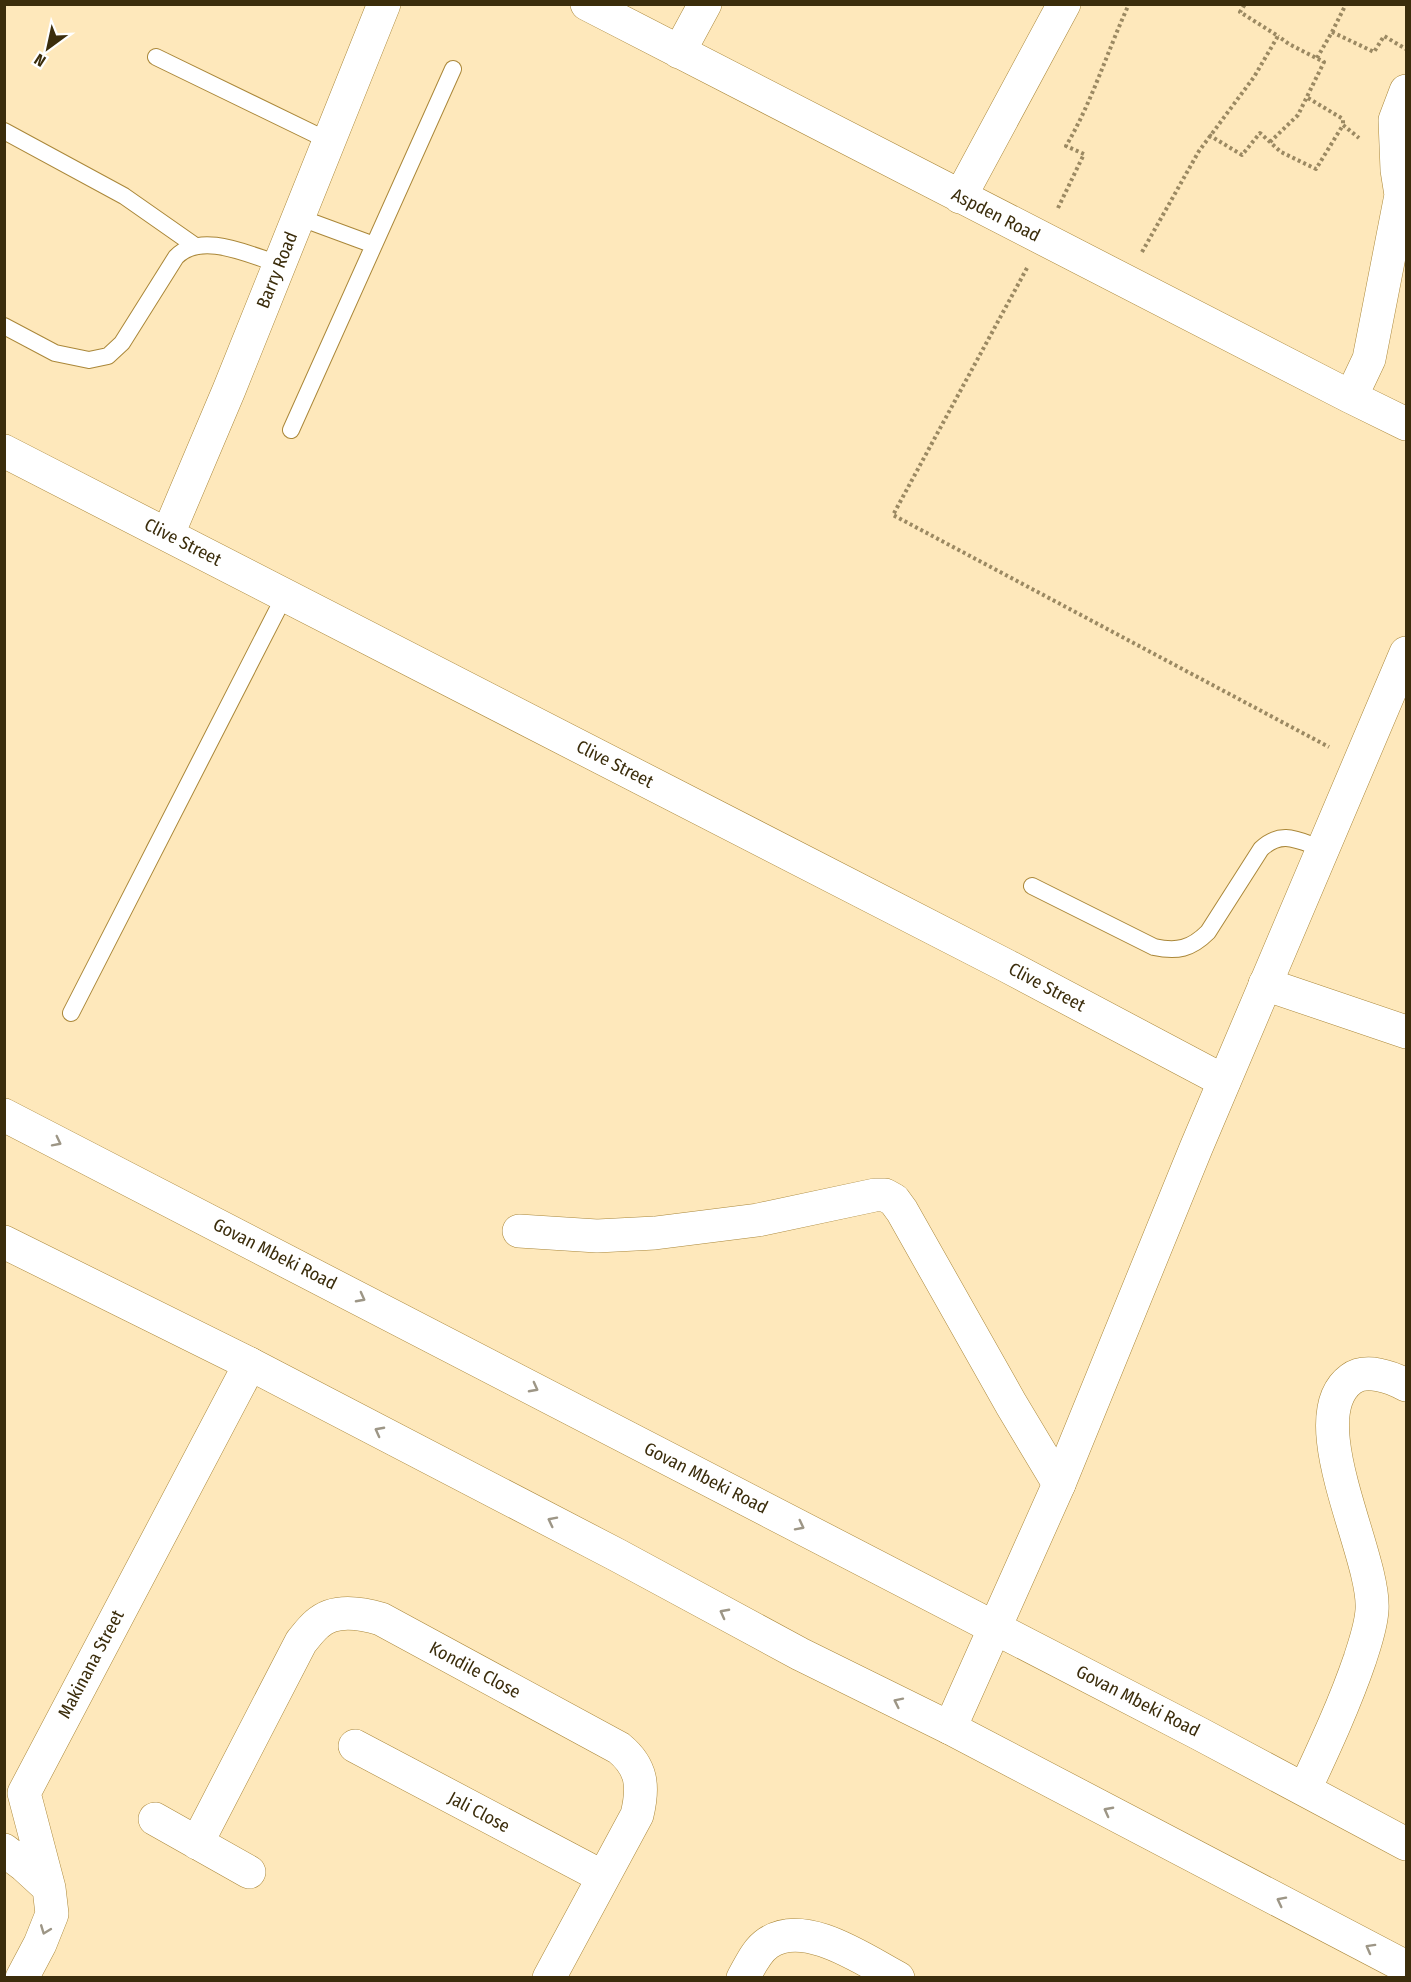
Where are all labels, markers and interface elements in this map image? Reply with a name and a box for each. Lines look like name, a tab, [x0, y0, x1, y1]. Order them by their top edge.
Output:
north arrow	[18, 18, 78, 78]
text: N	[31, 50, 49, 71]
street label: Aspden Road	[948, 183, 1044, 247]
street label: Barry Road	[252, 228, 302, 312]
street label: Clive Street	[141, 513, 225, 571]
street label: Clive Street	[573, 735, 657, 793]
street label: Clive Street	[1005, 958, 1089, 1016]
one-way arrow	[50, 1134, 61, 1146]
street label: Govan Mbeki Road	[210, 1213, 340, 1295]
one-way arrow	[354, 1291, 365, 1302]
one-way arrow	[527, 1381, 538, 1392]
one-way arrow	[375, 1427, 385, 1438]
street label: Govan Mbeki Road	[641, 1437, 771, 1519]
one-way arrow	[548, 1517, 558, 1528]
one-way arrow	[794, 1519, 804, 1530]
street label: Makinana Street	[53, 1606, 129, 1722]
one-way arrow	[720, 1609, 730, 1620]
street label: Kondile Close	[426, 1637, 524, 1703]
street label: Govan Mbeki Road	[1073, 1660, 1203, 1742]
one-way arrow	[893, 1698, 904, 1709]
street label: Jali Close	[444, 1787, 514, 1837]
one-way arrow	[1104, 1807, 1115, 1818]
one-way arrow	[1277, 1897, 1288, 1908]
one-way arrow	[40, 1924, 52, 1935]
one-way arrow	[1366, 1943, 1376, 1955]

